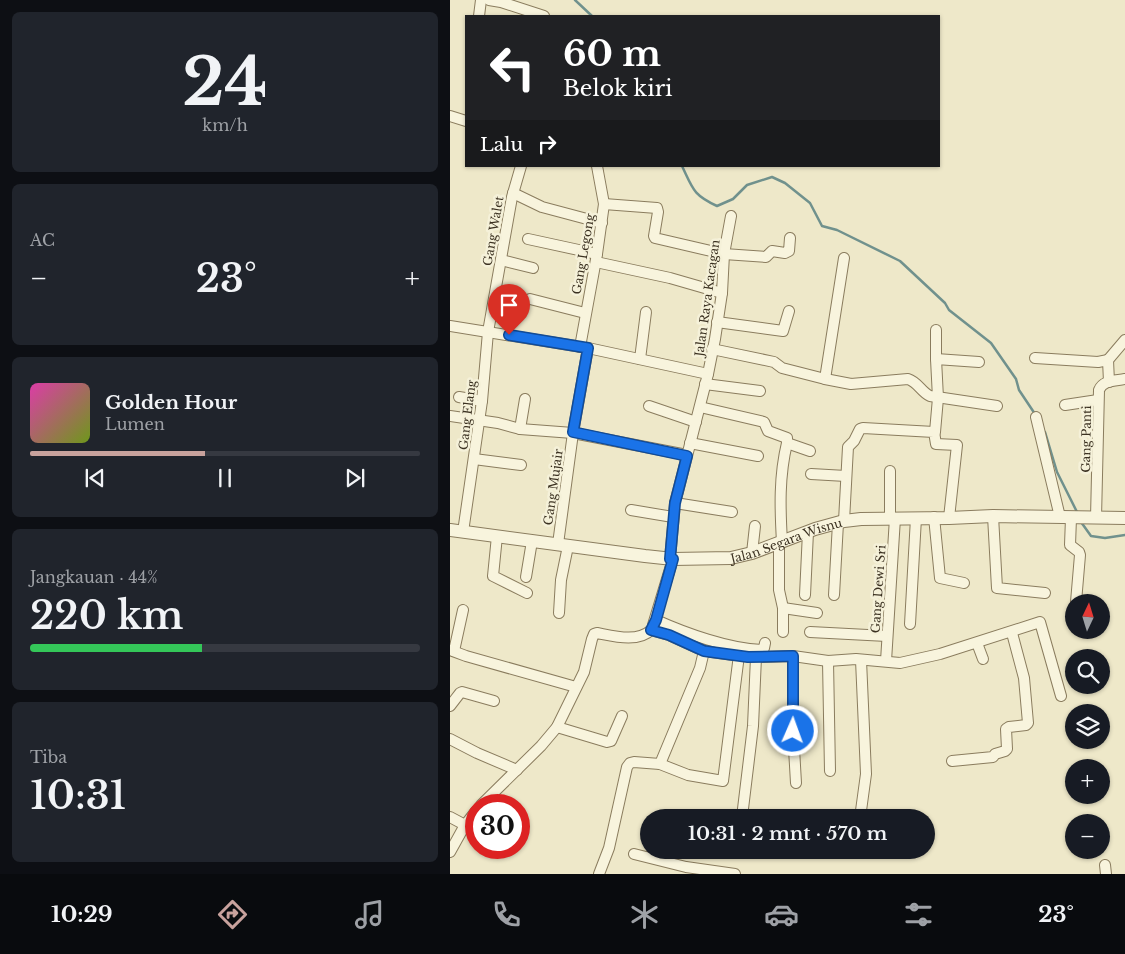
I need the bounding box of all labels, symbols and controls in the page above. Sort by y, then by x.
text: 60 m [563,32,661,75]
icon: left [480,35,545,100]
text: 24 [182,42,268,123]
text: Belok kiri [563,75,673,102]
text: km/h [202,115,248,135]
icon: right [533,130,561,158]
text: Lalu [480,133,523,156]
street label: Gang Walet [480,195,507,267]
street label: Gang Legong [569,212,598,296]
text: AC [30,230,55,250]
street label: Jalan Raya Kacagan [691,239,723,359]
text: 23° [196,255,257,302]
text: − [30,261,48,296]
text: + [405,261,420,296]
pin [488,284,530,335]
icon: arrive [495,291,523,319]
street label: Gang Elang [455,378,479,451]
text: Golden Hour [105,391,237,414]
street label: Gang Panti [1078,405,1094,473]
text: Lumen [105,414,165,434]
street label: Gang Mujair [540,448,566,526]
icon: previous [81,464,109,492]
icon: pause [211,464,239,492]
icon: next [341,464,369,492]
street label: Jalan Segara Wisnu [727,514,844,566]
street label: Gang Dewi Sri [867,544,889,634]
text: Jangkauan · 44% [30,567,158,587]
text: 220 km [30,592,184,639]
north arrow [1065,594,1110,639]
map controls [1065,594,1110,859]
button: search [1065,649,1110,694]
position arrow [766,704,818,756]
button: layers [1065,704,1110,749]
text: Tiba [30,747,67,767]
button: + [1065,759,1110,804]
text: 10:31 [30,772,126,819]
speed limit sign: 30 [465,794,530,859]
button: − [1065,814,1110,859]
text: 10:31 · 2 mnt · 570 m [688,822,887,845]
icon: directions [215,897,250,932]
icon: music [352,897,387,932]
icon: phone [489,897,524,932]
icon: climate [627,897,662,932]
icon: car [764,897,799,932]
icon: filters [901,897,936,932]
text: 10:29 [51,901,113,928]
text: 23° [1038,901,1074,928]

